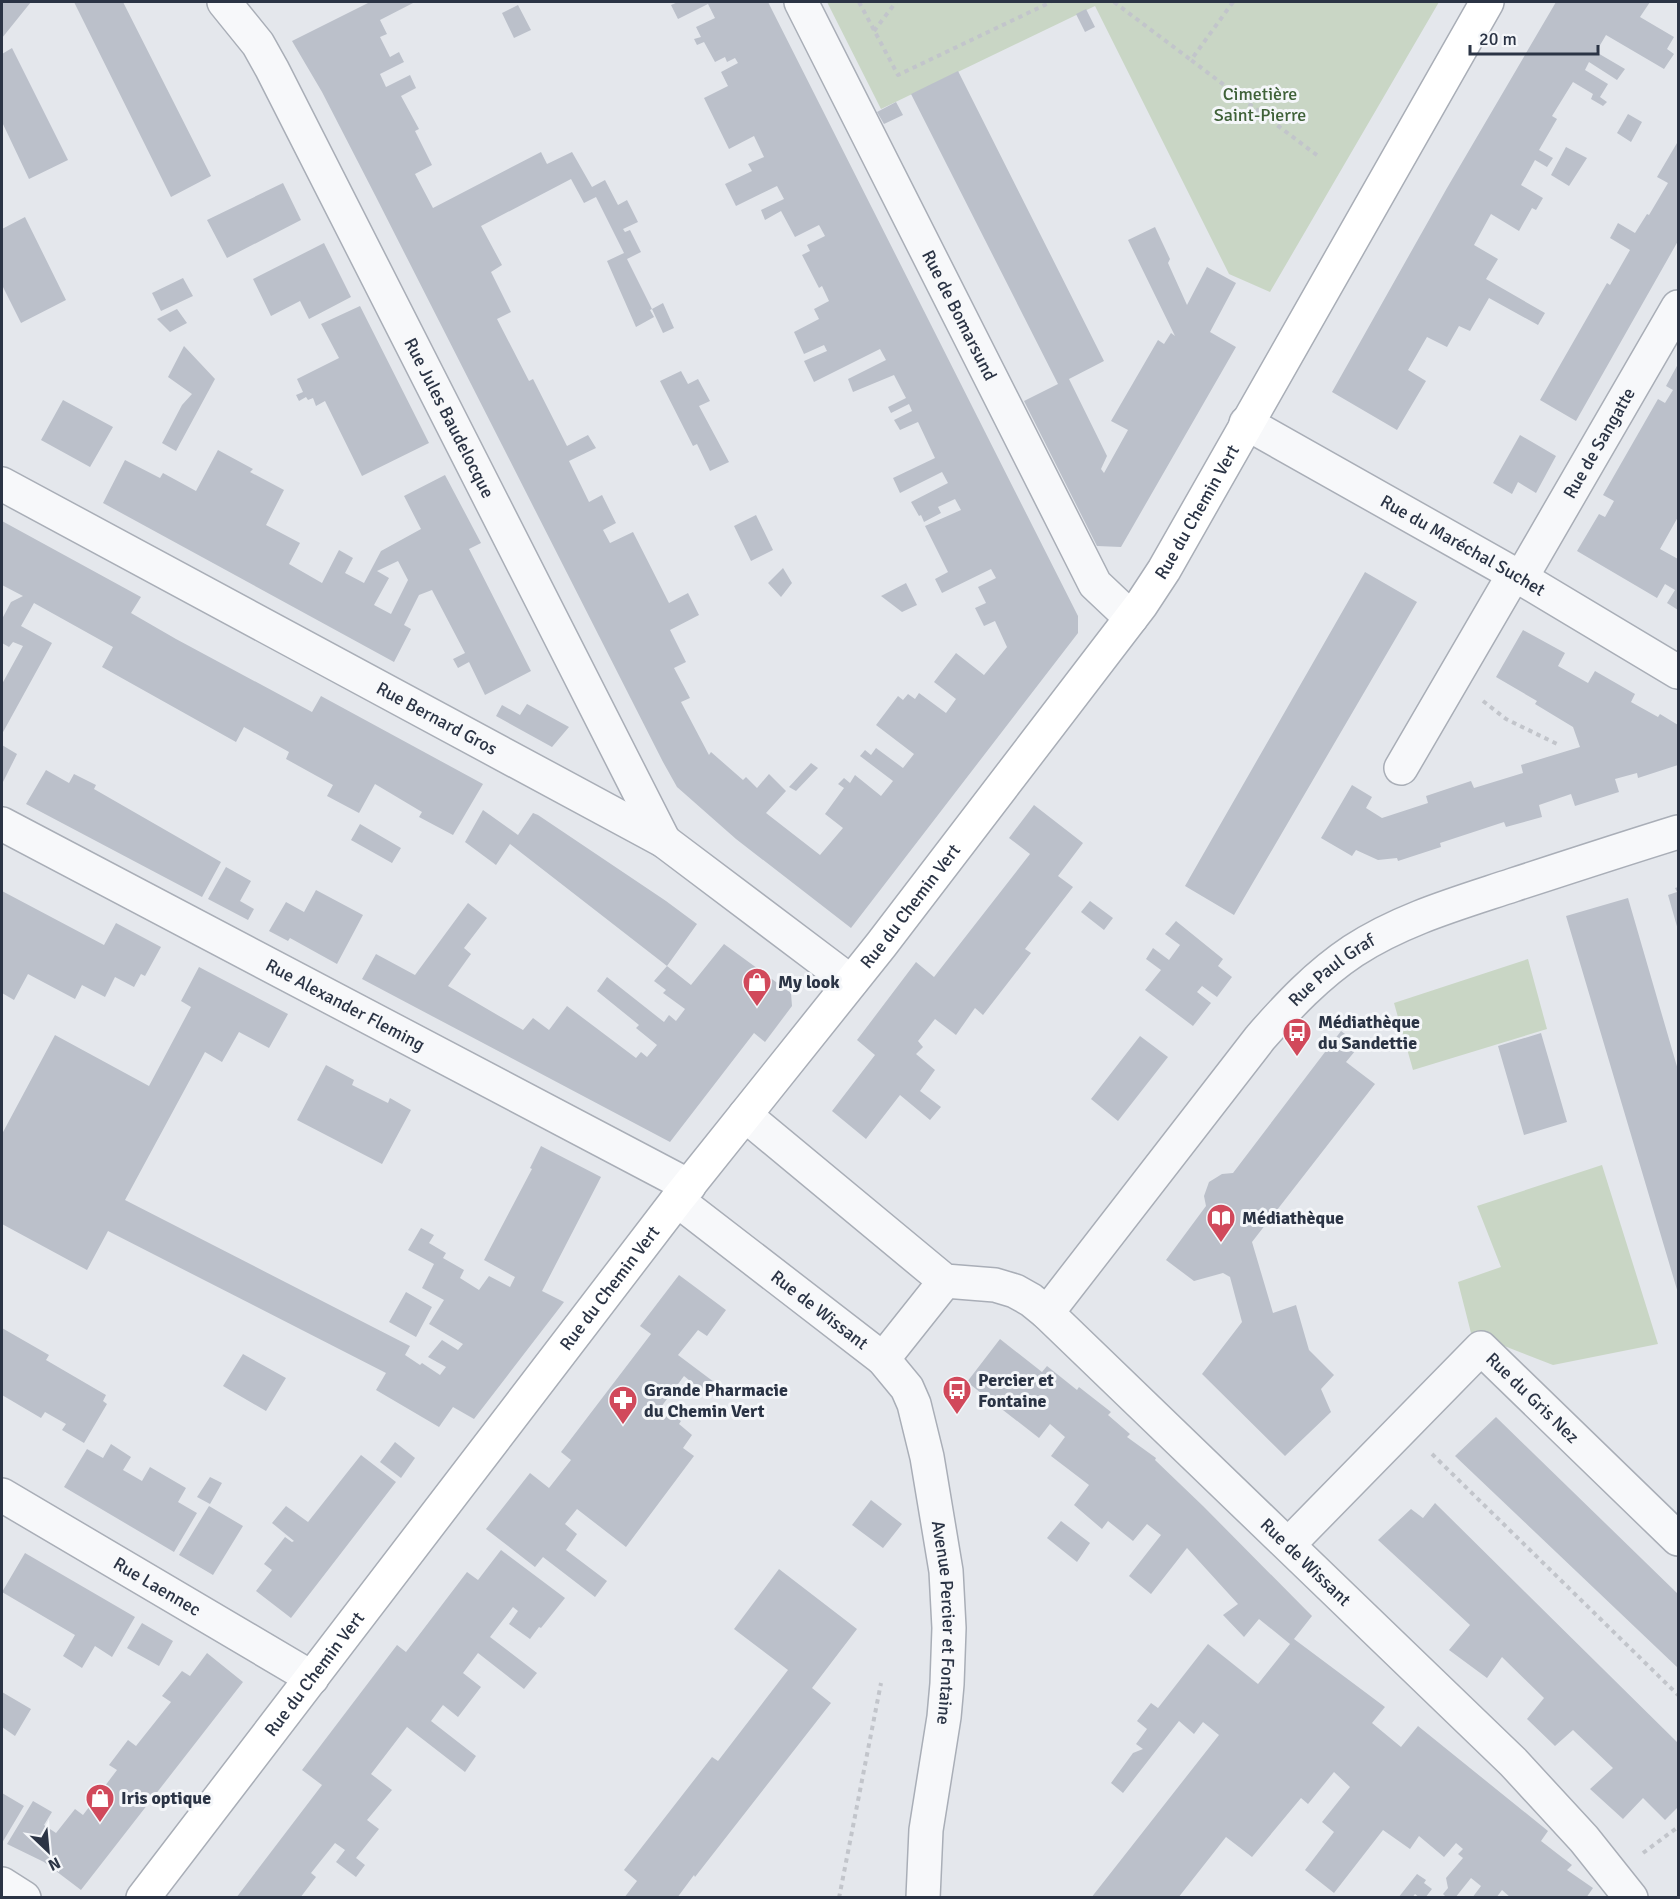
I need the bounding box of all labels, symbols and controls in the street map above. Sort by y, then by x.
scale bar [1470,18,1598,56]
text: 20 m [1479,28,1517,50]
park label: Cimetière Saint-Pierre [1214,83,1306,126]
street label: Rue de Bomarsund [917,246,1001,384]
street label: Rue Jules Baudelocque [399,334,499,502]
street label: Rue de Sangatte [1558,384,1640,502]
street label: Rue du Chemin Vert [1150,441,1244,583]
street label: Rue du Maréchal Suchet [1377,490,1549,601]
street label: Rue Bernard Gros [373,677,501,760]
street label: Rue du Chemin Vert [856,840,965,973]
street label: Rue Paul Graf [1284,929,1380,1011]
street label: Rue Alexander Fleming [262,954,429,1056]
shop icon: My look [741,966,773,1008]
place label: My look [778,971,840,993]
place label: Médiathèque du Sandettie [1318,1011,1420,1054]
bus stop icon: Médiathèque du Sandettie [1281,1016,1313,1058]
library icon: Médiathèque [1205,1202,1237,1244]
place label: Médiathèque [1242,1207,1344,1229]
street label: Rue du Chemin Vert [555,1221,664,1355]
street label: Rue de Wissant [766,1266,873,1354]
street label: Rue du Gris Nez [1481,1348,1584,1448]
place label: Percier et Fontaine [978,1369,1054,1412]
bus stop icon: Percier et Fontaine [941,1374,973,1416]
place label: Grande Pharmacie du Chemin Vert [644,1379,788,1422]
pharmacy icon: Grande Pharmacie du Chemin Vert [607,1384,639,1426]
street label: Rue de Wissant [1256,1514,1355,1611]
street label: Avenue Percier et Fontaine [927,1519,960,1726]
street label: Rue Laennec [109,1552,205,1621]
street label: Rue du Chemin Vert [260,1607,369,1741]
shop icon: Iris optique [84,1782,116,1824]
place label: Iris optique [121,1787,211,1809]
north arrow [18,1821,78,1881]
text: N [45,1852,64,1875]

